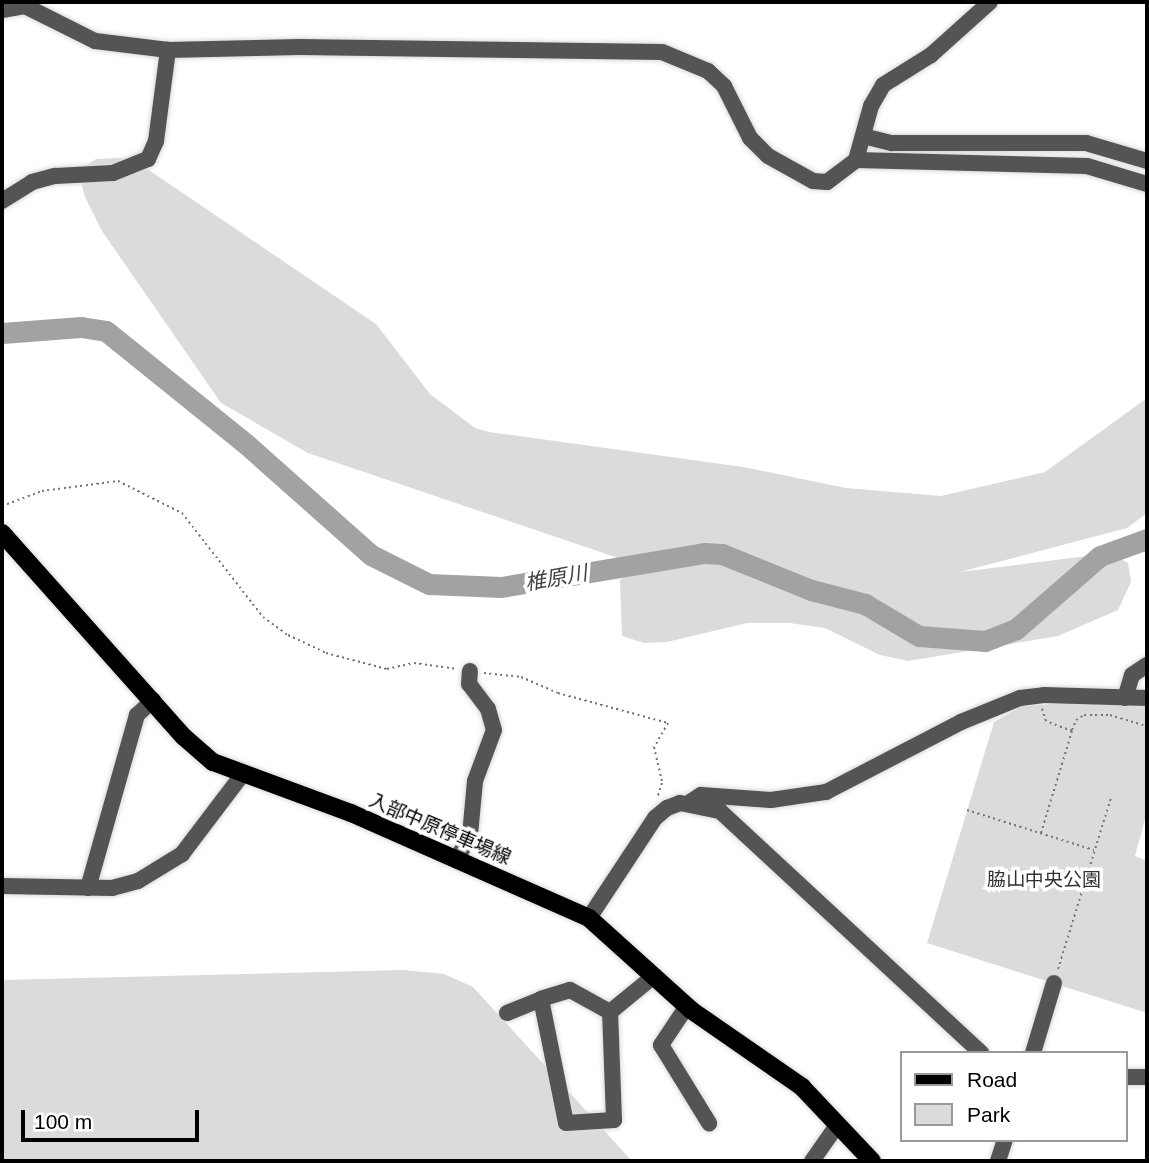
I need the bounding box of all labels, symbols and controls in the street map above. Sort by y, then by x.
water label: 椎原川 [523,560,589,596]
street label: 入部中原停車場線 [366,789,514,869]
park label: 脇山中央公園 [987,869,1101,891]
legend [900,1051,1128,1142]
text: Road [967,1068,1017,1091]
scale bar [24,1096,203,1140]
text: Park [967,1103,1010,1126]
text: 100 m [34,1110,92,1133]

